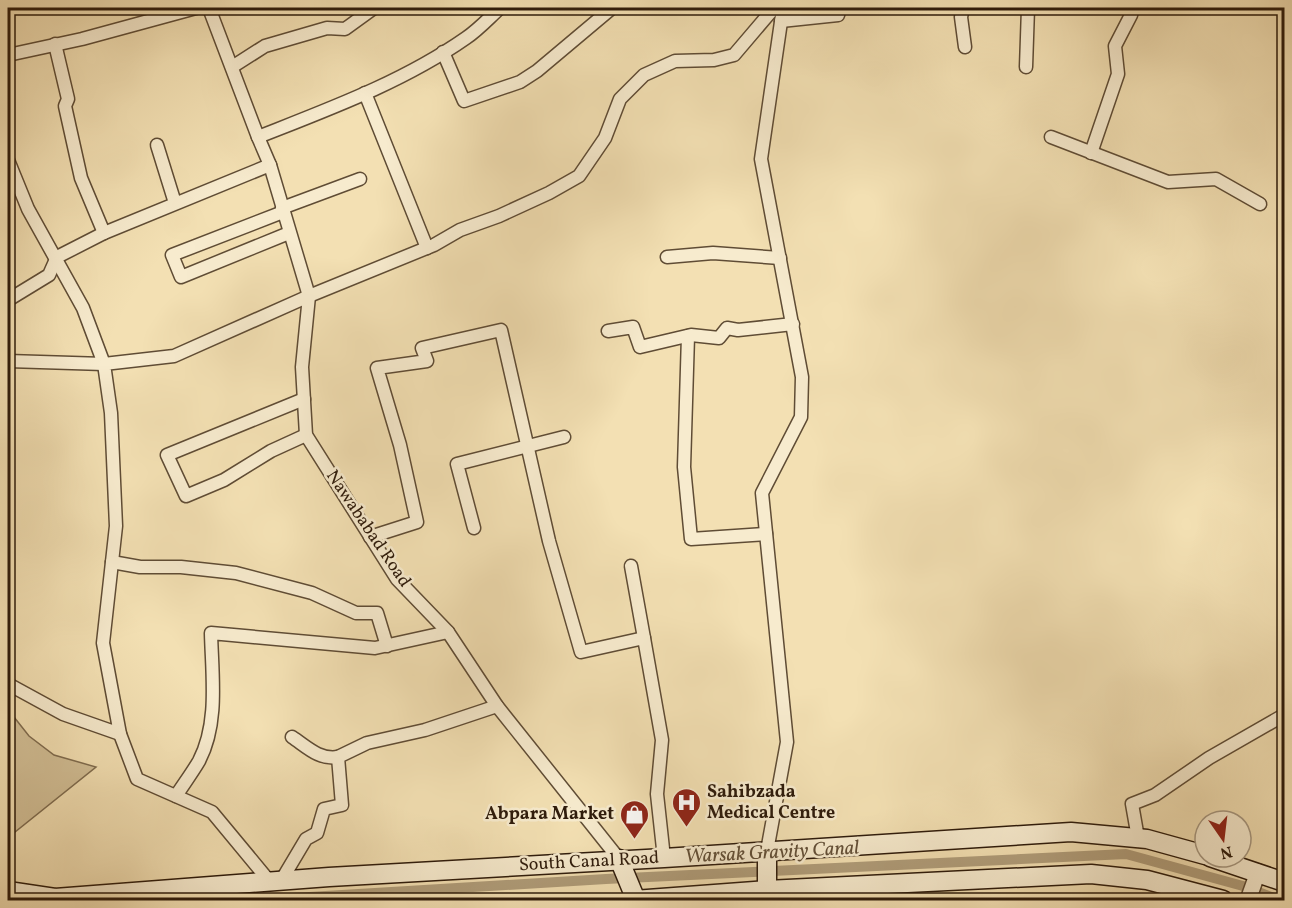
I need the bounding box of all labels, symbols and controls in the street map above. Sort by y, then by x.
street label: Nawababad Road [319,465,417,593]
place label: Sahibzada Medical Centre [707,780,835,826]
hospital icon: Sahibzada Medical Centre [670,786,702,828]
shop icon: Abpara Market [619,798,651,840]
place label: Abpara Market [485,802,614,827]
north arrow [1193,809,1253,869]
water label: Warsak Gravity Canal [684,834,860,872]
text: N [1217,840,1234,864]
street label: South Canal Road [518,846,660,878]

